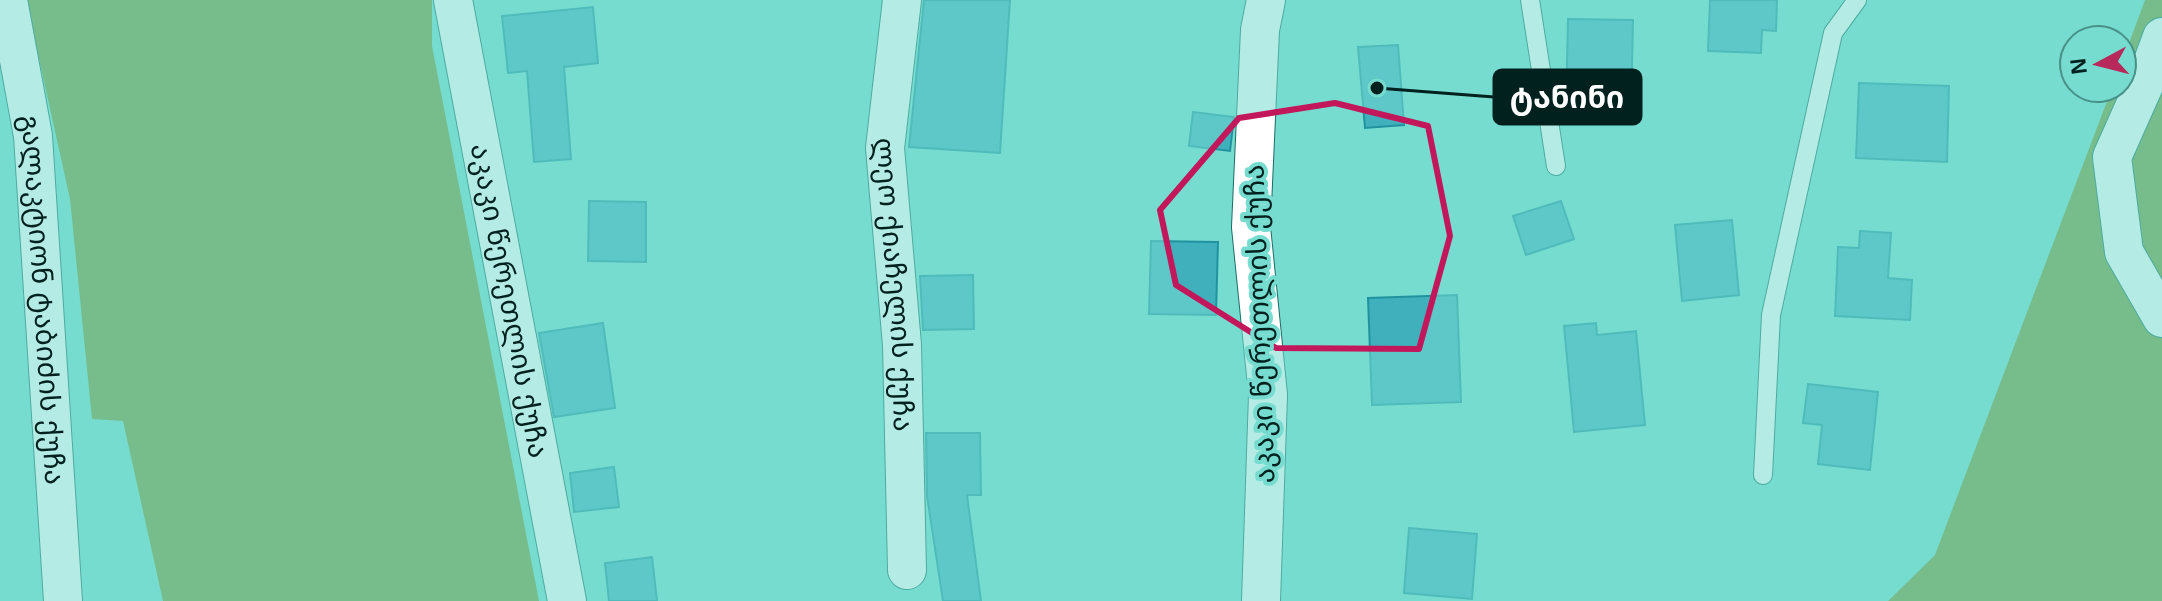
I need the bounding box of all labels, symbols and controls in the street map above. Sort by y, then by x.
north arrow [2058,24,2138,104]
text: N [2065,57,2092,76]
callout: ტანინი [1494,70,1641,124]
text: ტანინი [1510,81,1624,116]
street label: გალაკტიონ ტაბიძის ქუჩა [12,112,70,486]
street label: ლეო ქიაჩელის ქუჩა [867,136,919,432]
street label: აკაკი წერეთლის ქუჩა [465,141,555,460]
street label: აკაკი წერეთლის ქუჩა [1238,164,1282,484]

